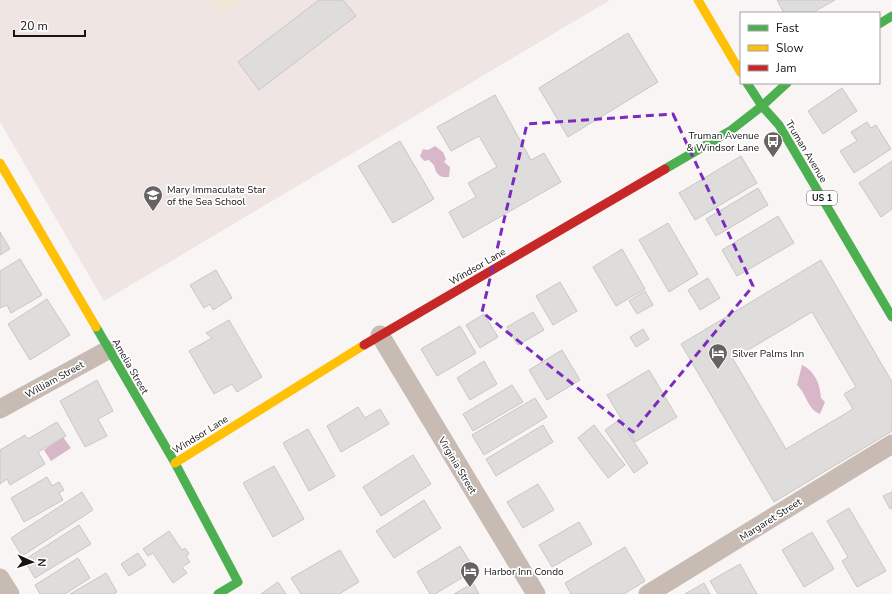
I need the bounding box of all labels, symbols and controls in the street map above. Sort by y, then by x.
scale bar [14,12,85,38]
legend [740,12,880,84]
text: 20 m [20,18,48,34]
text: Fast [776,20,799,36]
text: Slow [776,40,804,56]
text: Jam [775,60,797,76]
street label: Truman Avenue [782,118,830,185]
place label: Truman Avenue & Windsor Lane [686,129,759,155]
bus stop icon: Truman Avenue & Windsor Lane [762,130,784,158]
place label: Mary Immaculate Star of the Sea School [167,183,266,209]
school or university icon: Mary Immaculate Star of the Sea School [142,184,164,212]
road number: US 1 [807,191,837,205]
street label: Windsor Lane [447,245,508,289]
street label: Amelia Street [109,336,152,397]
hotel icon: Silver Palms Inn [707,342,729,370]
place label: Silver Palms Inn [732,347,804,361]
street label: William Street [23,358,87,402]
street label: Windsor Lane [170,412,231,458]
street label: Virginia Street [434,434,480,497]
street label: Margaret Street [737,495,805,545]
north arrow [12,542,52,582]
text: N [34,558,49,567]
hotel icon: Harbor Inn Condo [459,560,481,588]
place label: Harbor Inn Condo [484,565,564,579]

